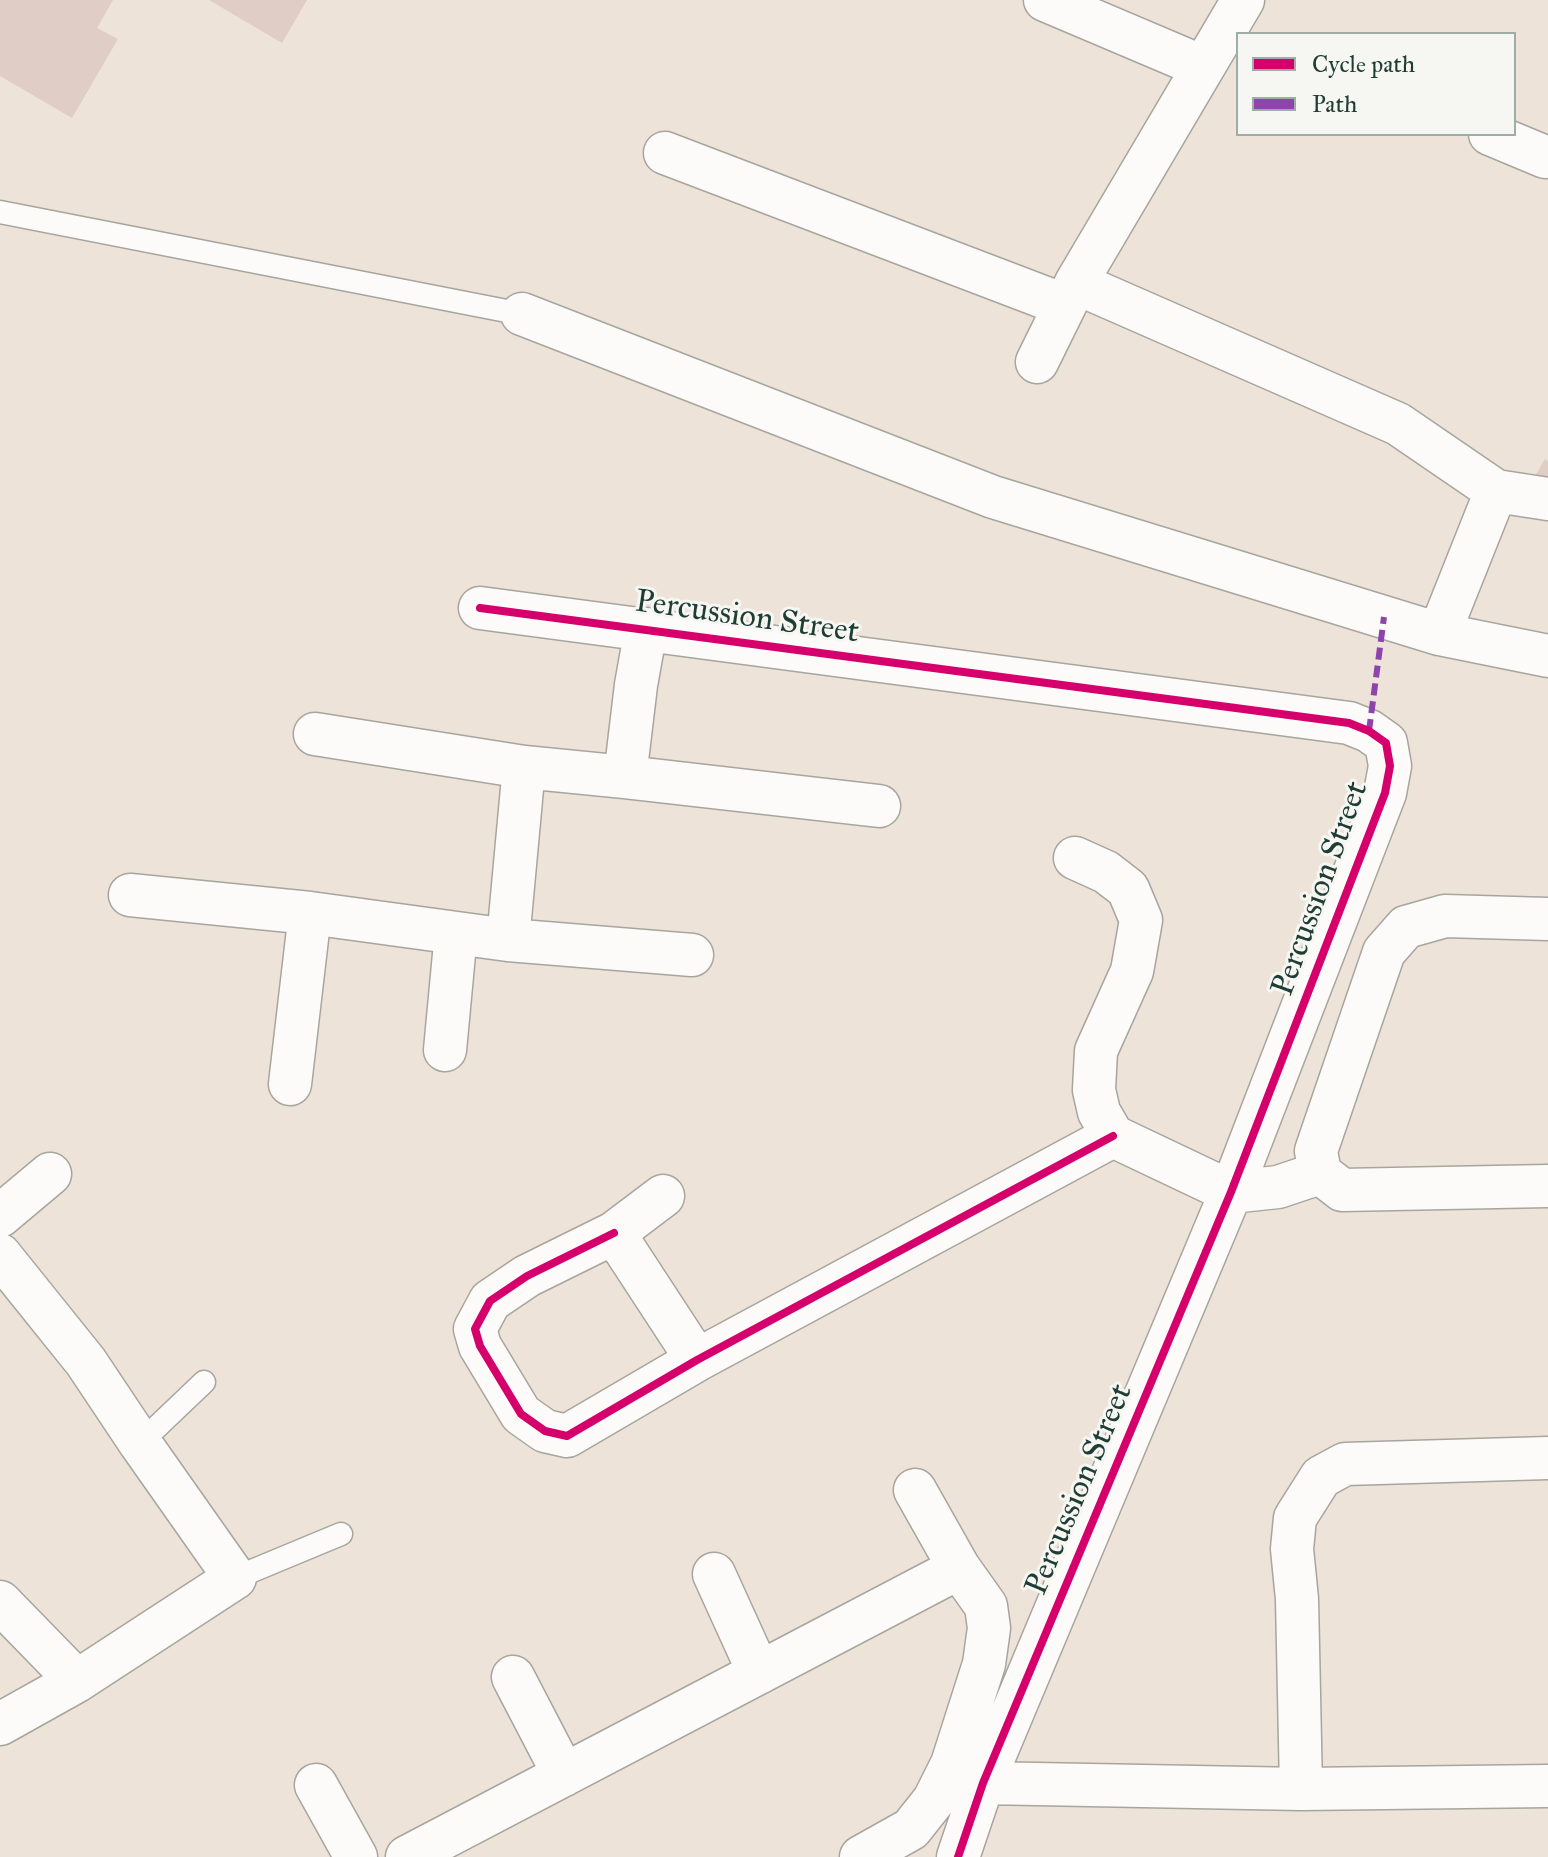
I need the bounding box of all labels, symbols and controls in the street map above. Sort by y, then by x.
legend [1236,32,1516,136]
text: Cycle path [1312,49,1415,79]
text: Path [1312,89,1357,119]
street label: Percussion Street [633,583,861,653]
street label: Percussion Street [1264,777,1378,1001]
street label: Percussion Street [1018,1379,1142,1601]

